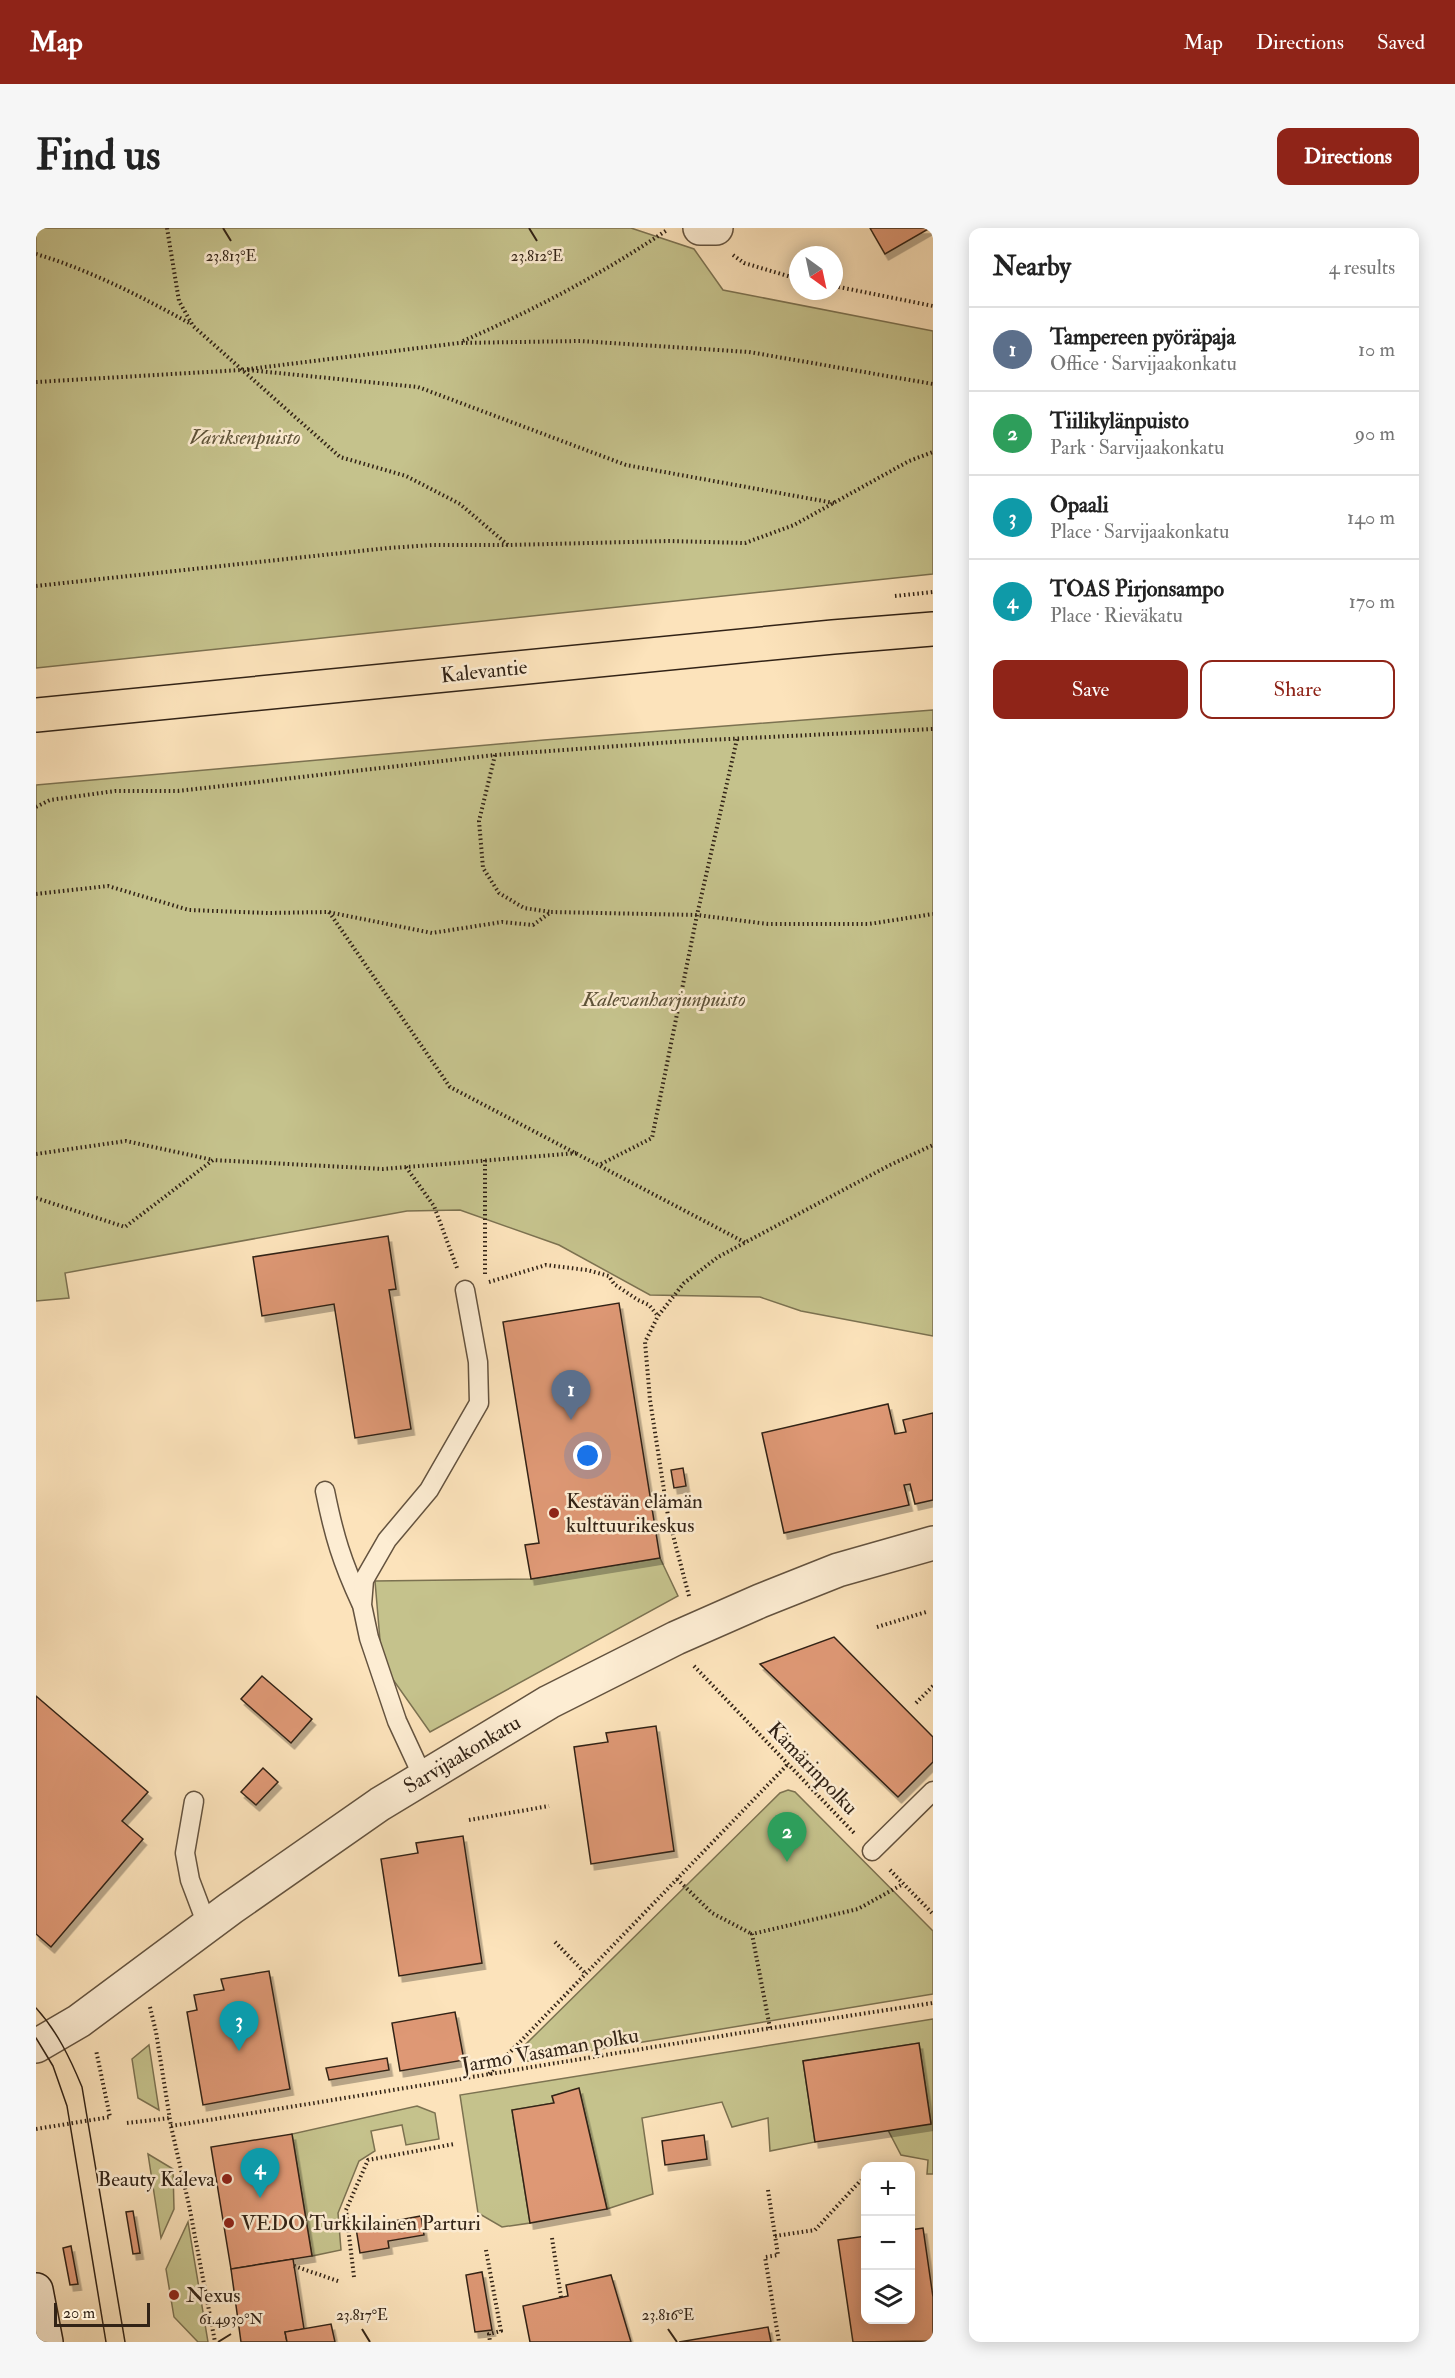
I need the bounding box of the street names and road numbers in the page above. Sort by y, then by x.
street label: Kalevantie [439,654,529,689]
street label: Sarvijaakonkatu [399,1709,526,1800]
street label: Kämärinpolku [762,1716,864,1821]
street label: Jarmo Vasaman polku [458,2022,641,2080]

